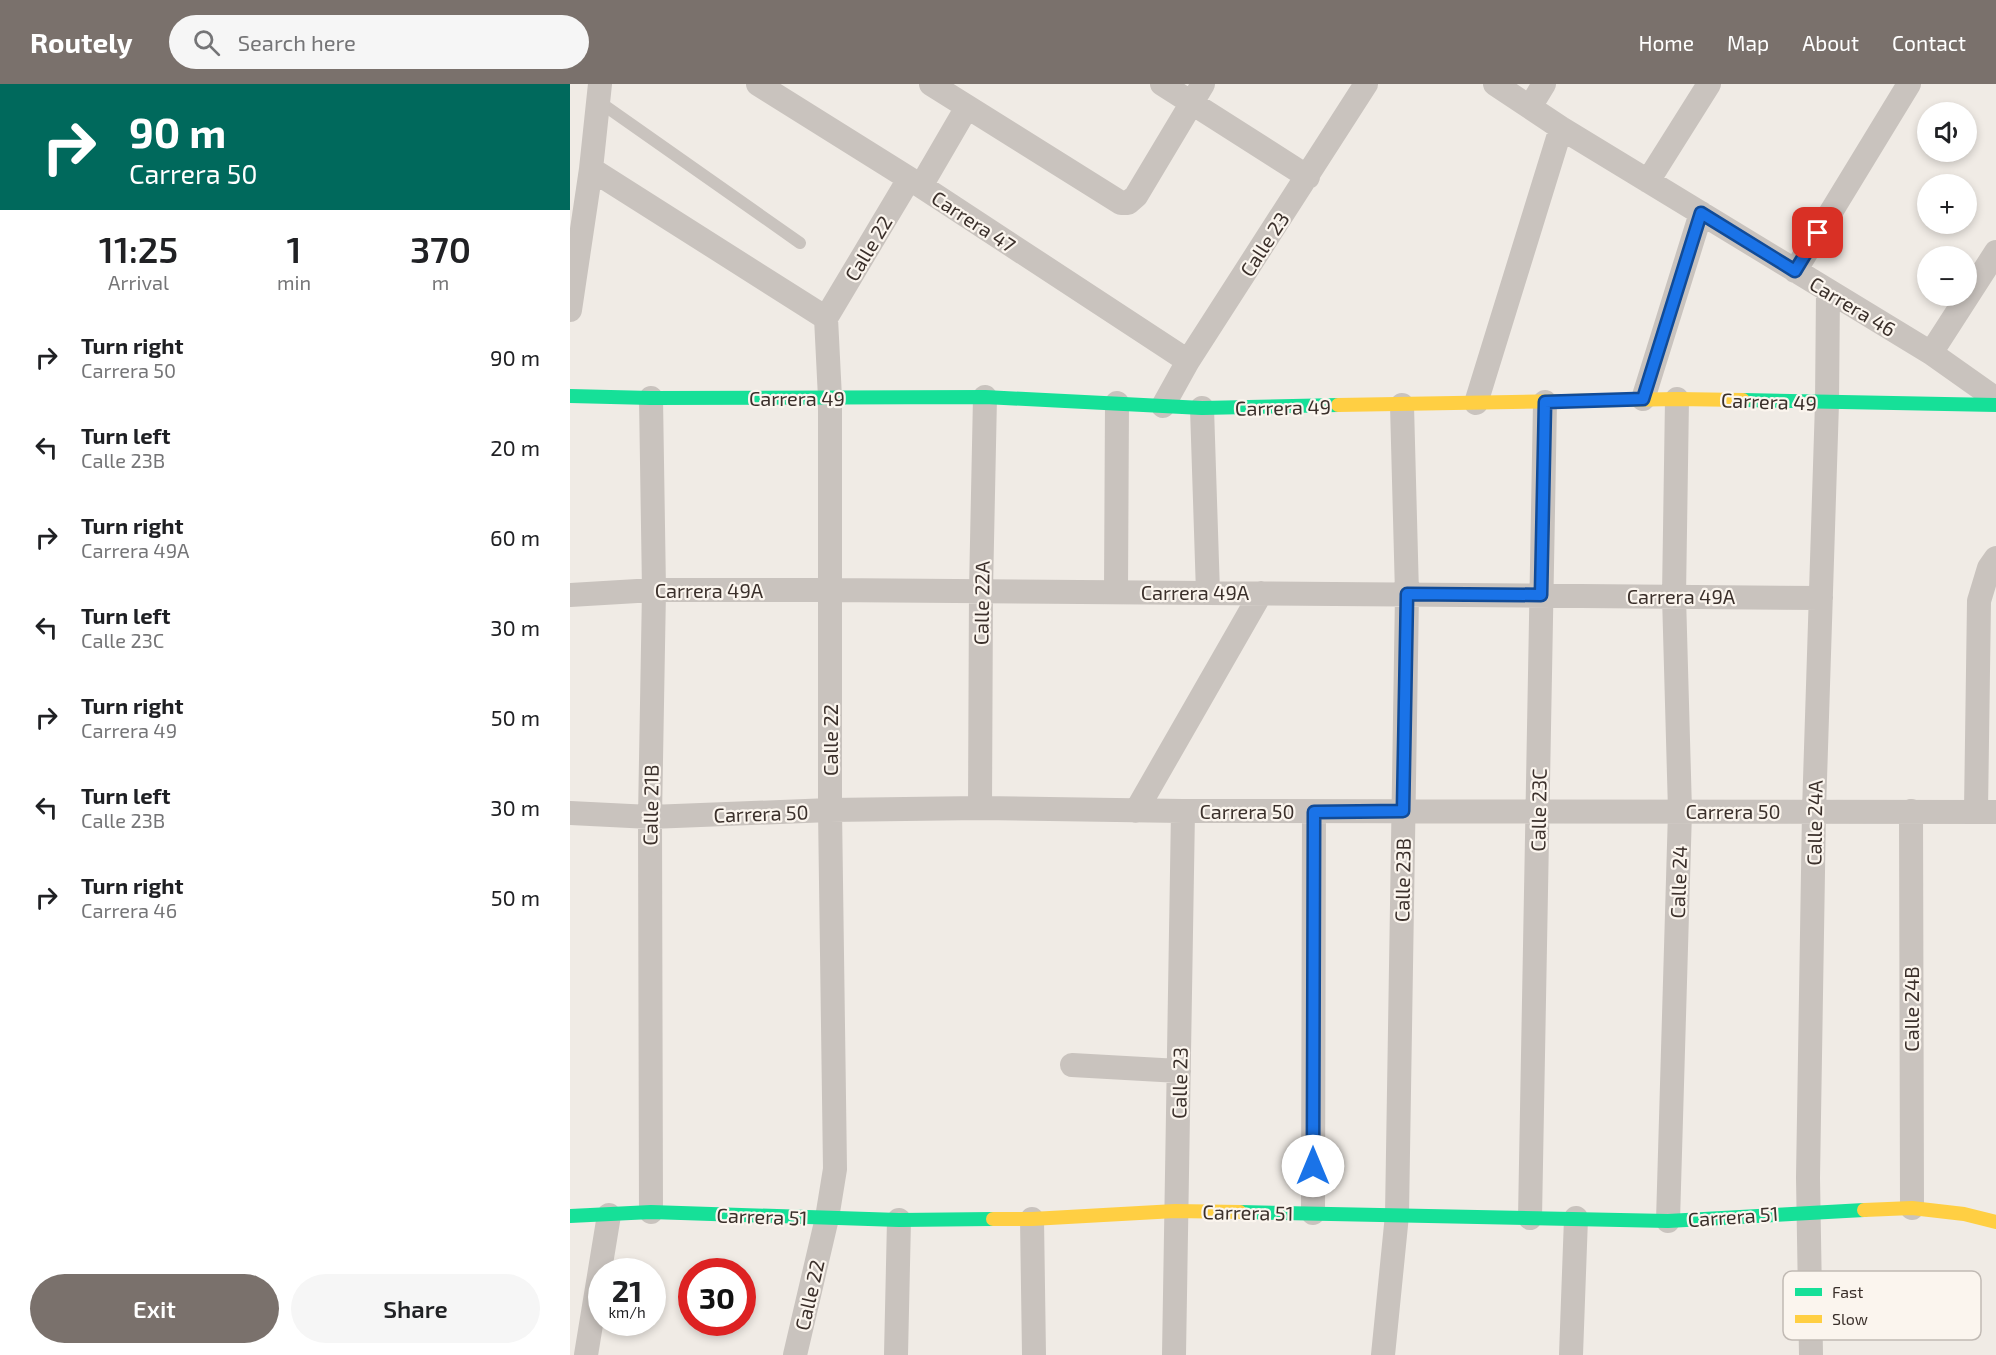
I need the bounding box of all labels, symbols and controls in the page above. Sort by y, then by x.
search box [169,15,589,69]
text: Routely [30,25,133,59]
icon: search [190,26,223,59]
text: Search here [238,29,356,55]
text: Home [1638,30,1694,55]
text: Map [1727,30,1769,55]
text: About [1802,30,1859,55]
text: Contact [1892,30,1966,55]
map controls [1917,102,1977,306]
button: sound [1917,102,1977,162]
text: 90 m [129,106,226,156]
icon: right [30,108,108,186]
text: Carrera 50 [129,157,257,189]
button: + [1917,174,1977,234]
street label: Carrera 47 [928,185,1020,257]
street label: Calle 23 [1234,207,1294,281]
pin [1792,207,1843,258]
street label: Calle 22 [839,211,897,285]
icon: arrive [1801,216,1834,249]
text: 11:25 [99,227,178,270]
text: 1 [286,227,302,270]
text: 370 [410,227,471,270]
button: − [1917,246,1977,306]
text: Arrival [108,270,169,294]
text: min [277,270,311,294]
text: m [432,270,449,294]
street label: Carrera 46 [1806,271,1900,341]
text: Turn right [81,332,183,358]
icon: right [30,341,63,374]
text: 90 m [490,344,540,370]
text: Carrera 50 [81,358,176,382]
street label: Carrera 49 [749,386,845,410]
street label: Carrera 49 [1721,387,1817,415]
street label: Carrera 49 [1235,394,1331,420]
text: Turn left [81,422,170,448]
icon: left [30,431,63,464]
text: 20 m [490,434,540,460]
text: Calle 23B [81,448,165,472]
text: Turn right [81,512,183,538]
icon: right [30,521,63,554]
text: 60 m [490,524,540,550]
text: Carrera 49A [81,538,190,562]
street label: Calle 22A [968,560,994,645]
street label: Carrera 49A [655,578,764,602]
street label: Carrera 49A [1141,580,1250,604]
street label: Carrera 49A [1627,584,1736,608]
text: Turn left [81,602,170,628]
icon: left [30,611,63,644]
text: 30 m [490,614,540,640]
text: Calle 23C [81,628,164,652]
text: Turn right [81,692,183,718]
icon: right [30,701,63,734]
text: 50 m [491,704,540,730]
street label: Calle 22 [818,704,842,776]
text: Carrera 49 [81,718,177,742]
street label: Calle 21B [637,764,663,846]
street label: Calle 23C [1525,768,1551,852]
street label: Calle 24A [1801,780,1827,866]
text: Turn left [81,782,170,808]
icon: left [30,791,63,824]
text: 30 m [490,794,540,820]
street label: Carrera 50 [713,799,809,827]
street label: Carrera 50 [1199,799,1295,823]
street label: Carrera 50 [1685,799,1781,823]
text: Calle 23B [81,808,165,832]
street label: Calle 23B [1389,838,1415,922]
street label: Calle 24 [1665,845,1691,919]
text: Turn right [81,872,183,898]
icon: right [30,881,63,914]
text: 50 m [491,884,540,910]
text: Carrera 46 [81,898,177,922]
street label: Calle 24B [1899,966,1923,1052]
street label: Calle 23 [1166,1047,1192,1119]
position arrow [1281,1134,1345,1198]
street label: Carrera 51 [1202,1199,1294,1225]
street label: Carrera 51 [1687,1201,1779,1231]
street label: Carrera 51 [716,1202,808,1230]
street label: Calle 22 [789,1257,829,1333]
speed limit sign: 30 [678,1258,756,1336]
legend [1783,1271,1981,1340]
text: 21 [612,1272,642,1308]
button: Exit [30,1274,279,1343]
button: Share [291,1274,540,1343]
text: Fast [1832,1282,1863,1301]
text: km/h [608,1303,646,1321]
text: Slow [1832,1309,1868,1328]

